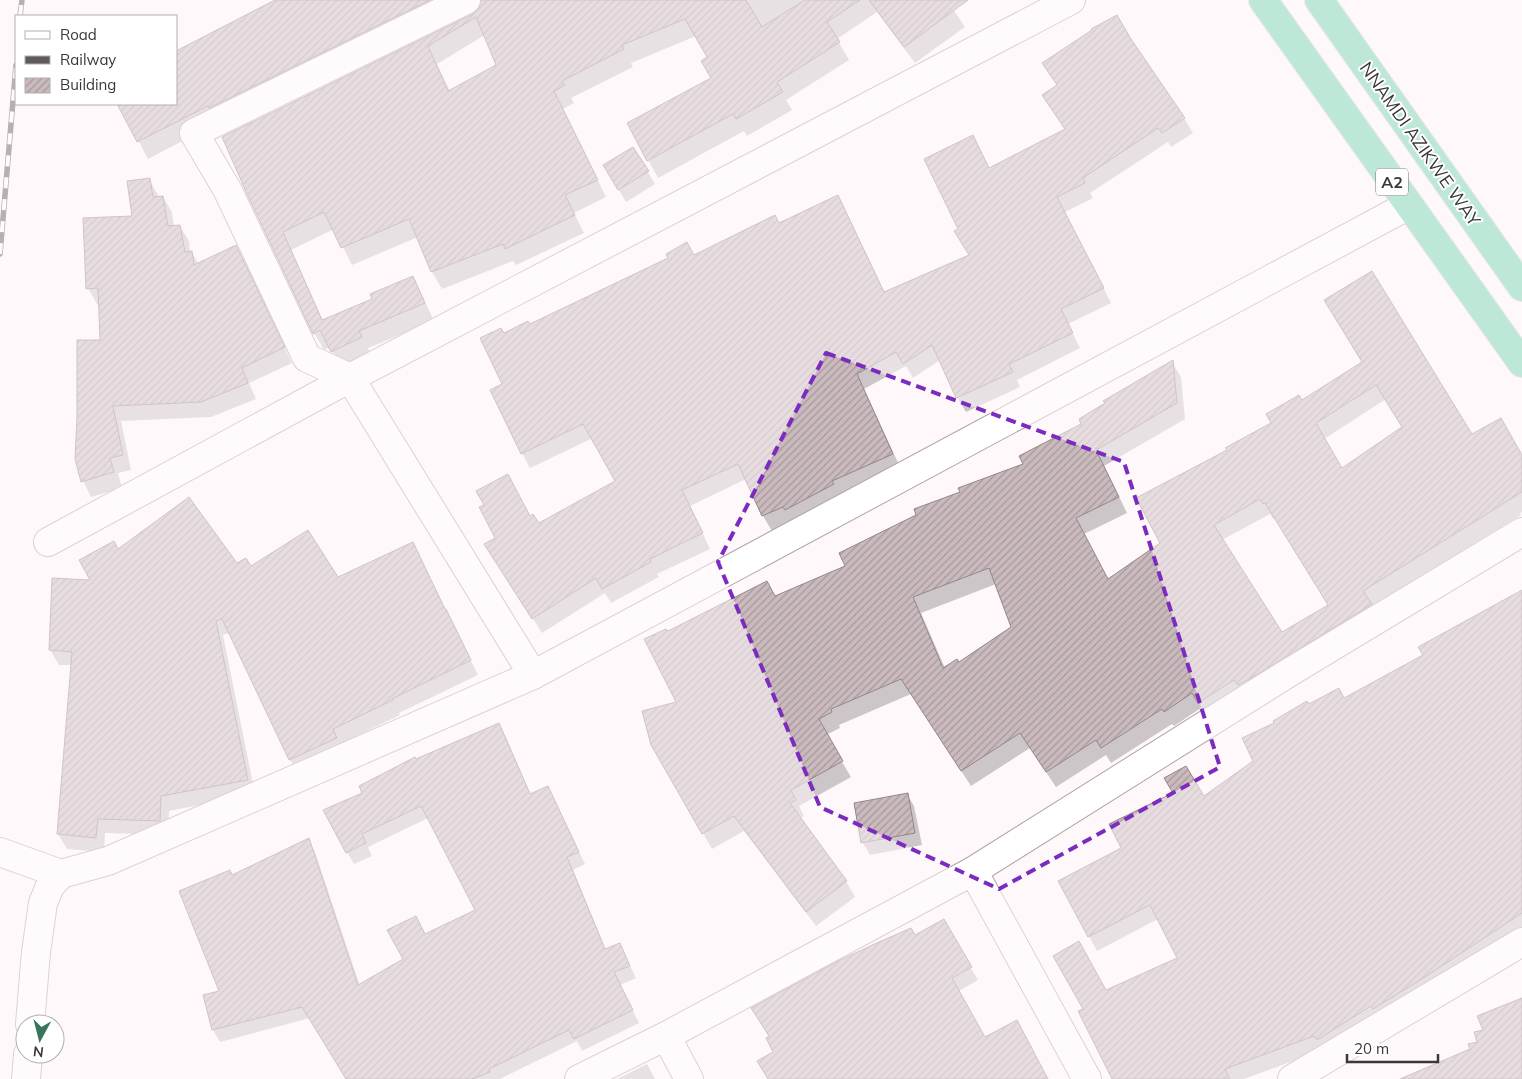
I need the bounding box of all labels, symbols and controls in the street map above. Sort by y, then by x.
legend [15,15,178,105]
text: Road [60,25,97,44]
text: Railway [60,50,116,69]
street label: NNAMDI AZIKWE WAY [1355,57,1486,231]
text: Building [60,75,116,94]
road number: A2 [1376,168,1408,196]
north arrow [15,1014,65,1064]
scale bar [1347,1032,1438,1064]
text: 20 m [1354,1039,1389,1058]
text: N [32,1042,45,1061]

